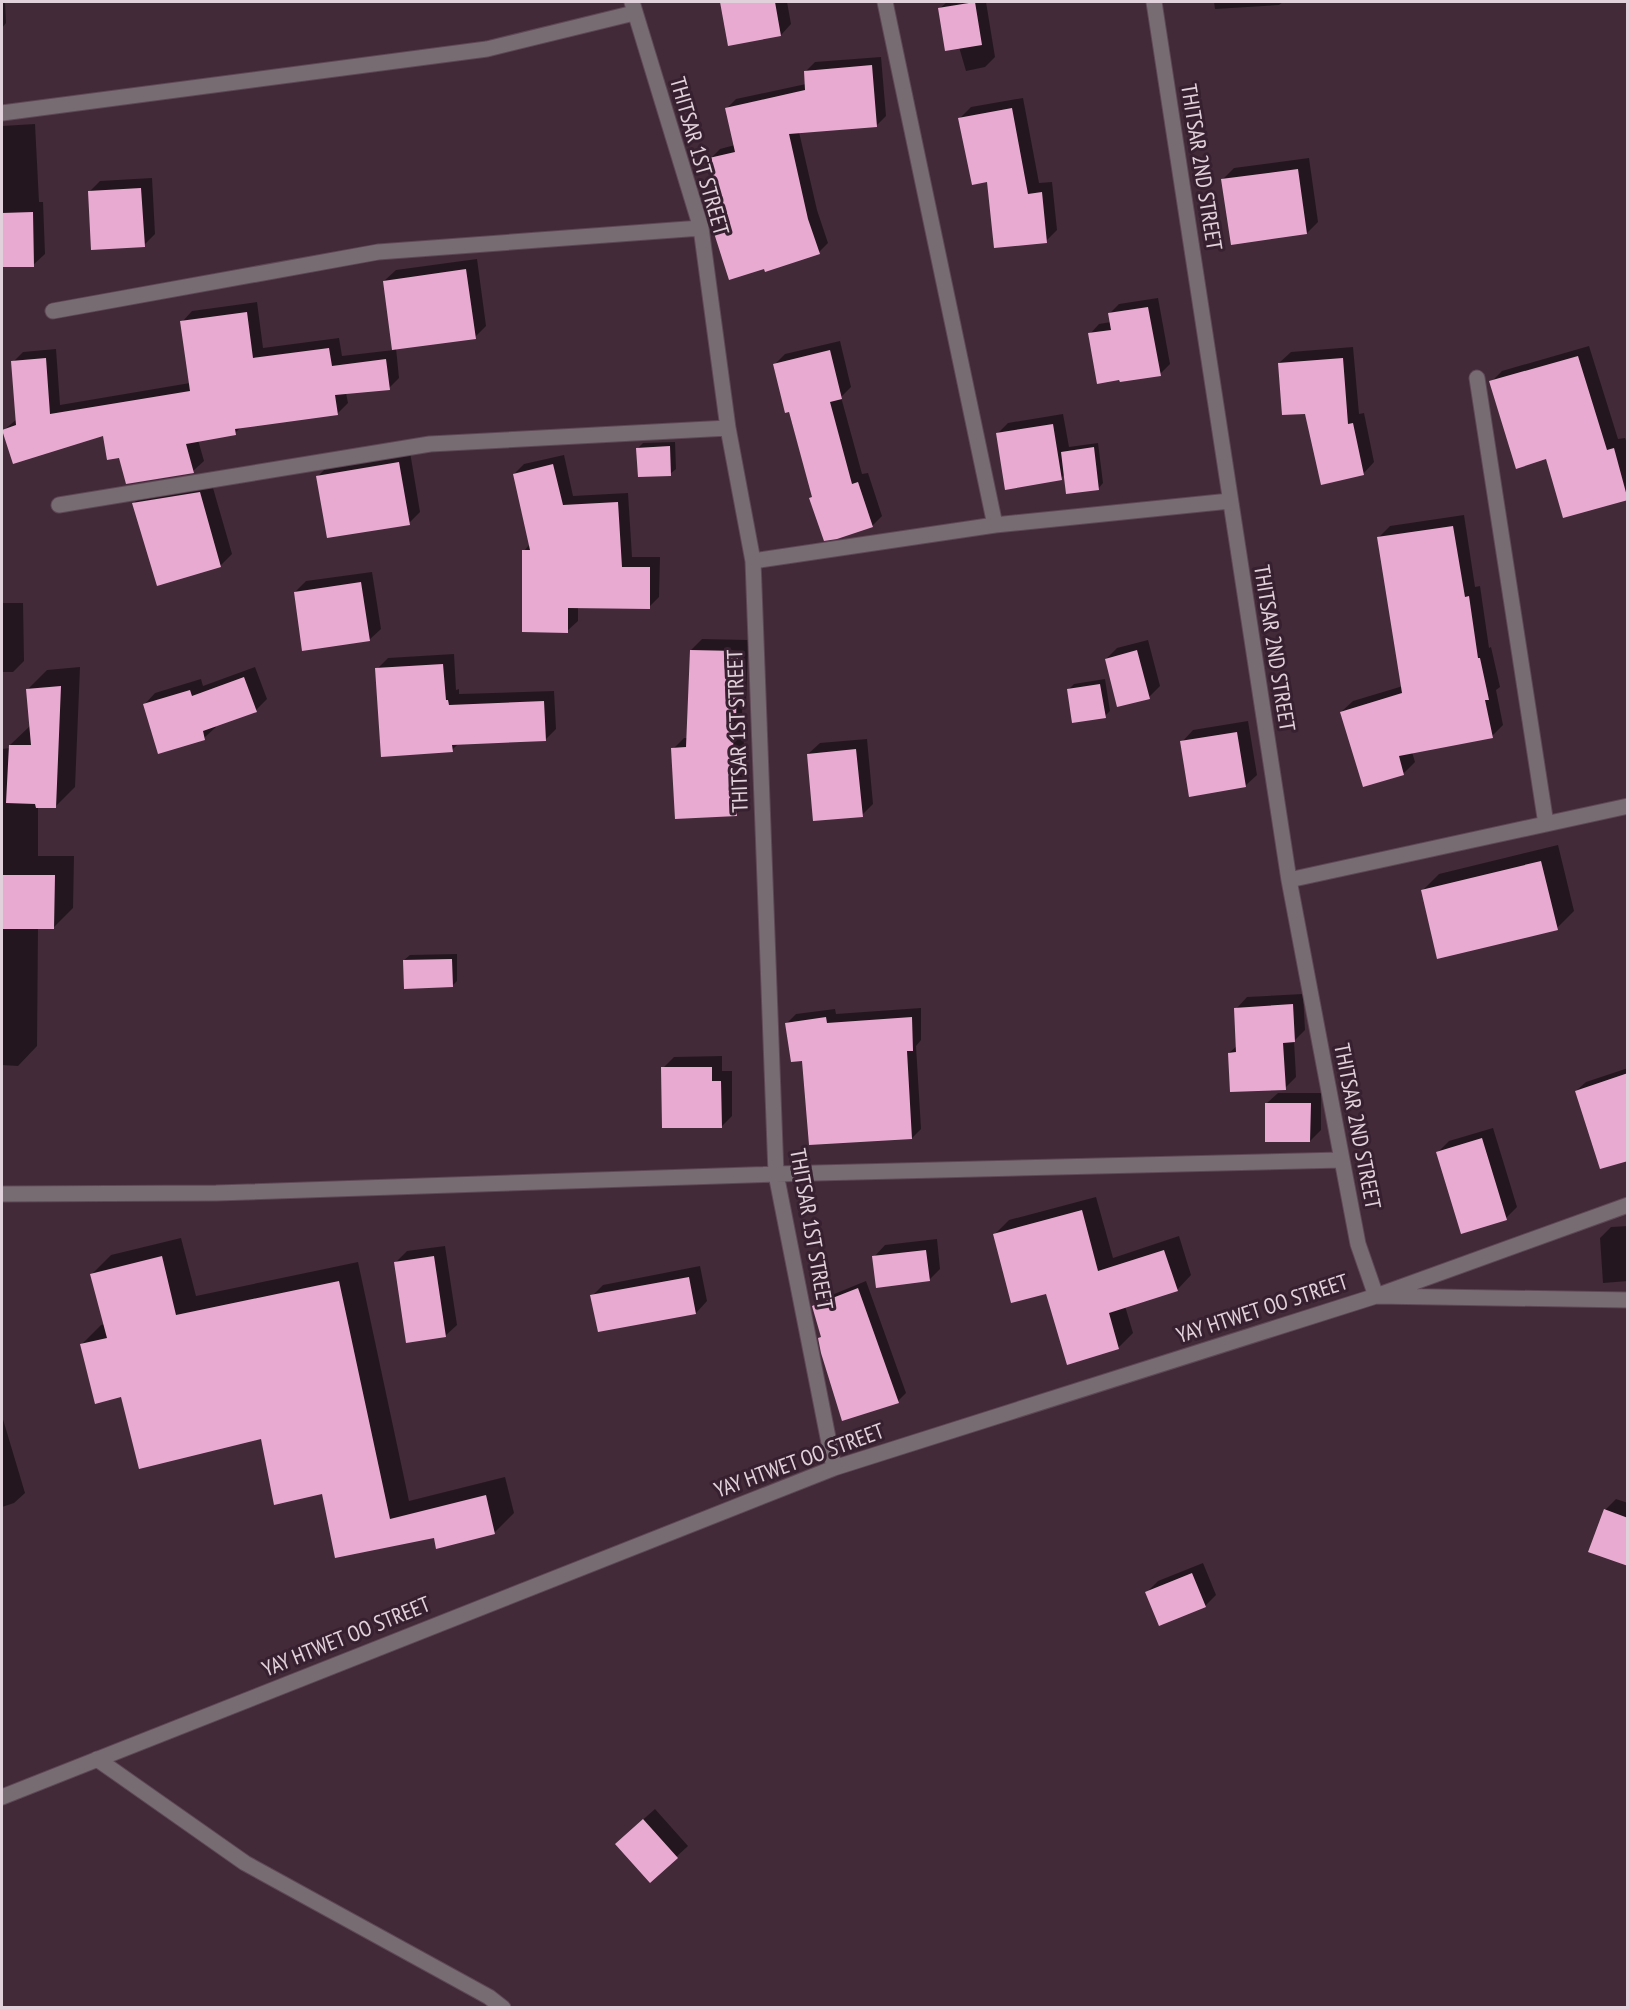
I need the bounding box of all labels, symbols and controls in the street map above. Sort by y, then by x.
street label: THITSAR 1ST STREET [664,74,736,238]
street label: THITSAR 2ND STREET [1175,82,1229,252]
street label: THITSAR 2ND STREET [1248,563,1302,733]
street label: THITSAR 1ST STREET [720,649,754,813]
street label: THITSAR 2ND STREET [1328,1041,1388,1211]
street label: THITSAR 1ST STREET [784,1146,840,1312]
street label: YAY HTWET OO STREET [1173,1267,1352,1349]
street label: YAY HTWET OO STREET [710,1416,888,1504]
street label: YAY HTWET OO STREET [258,1589,434,1682]

